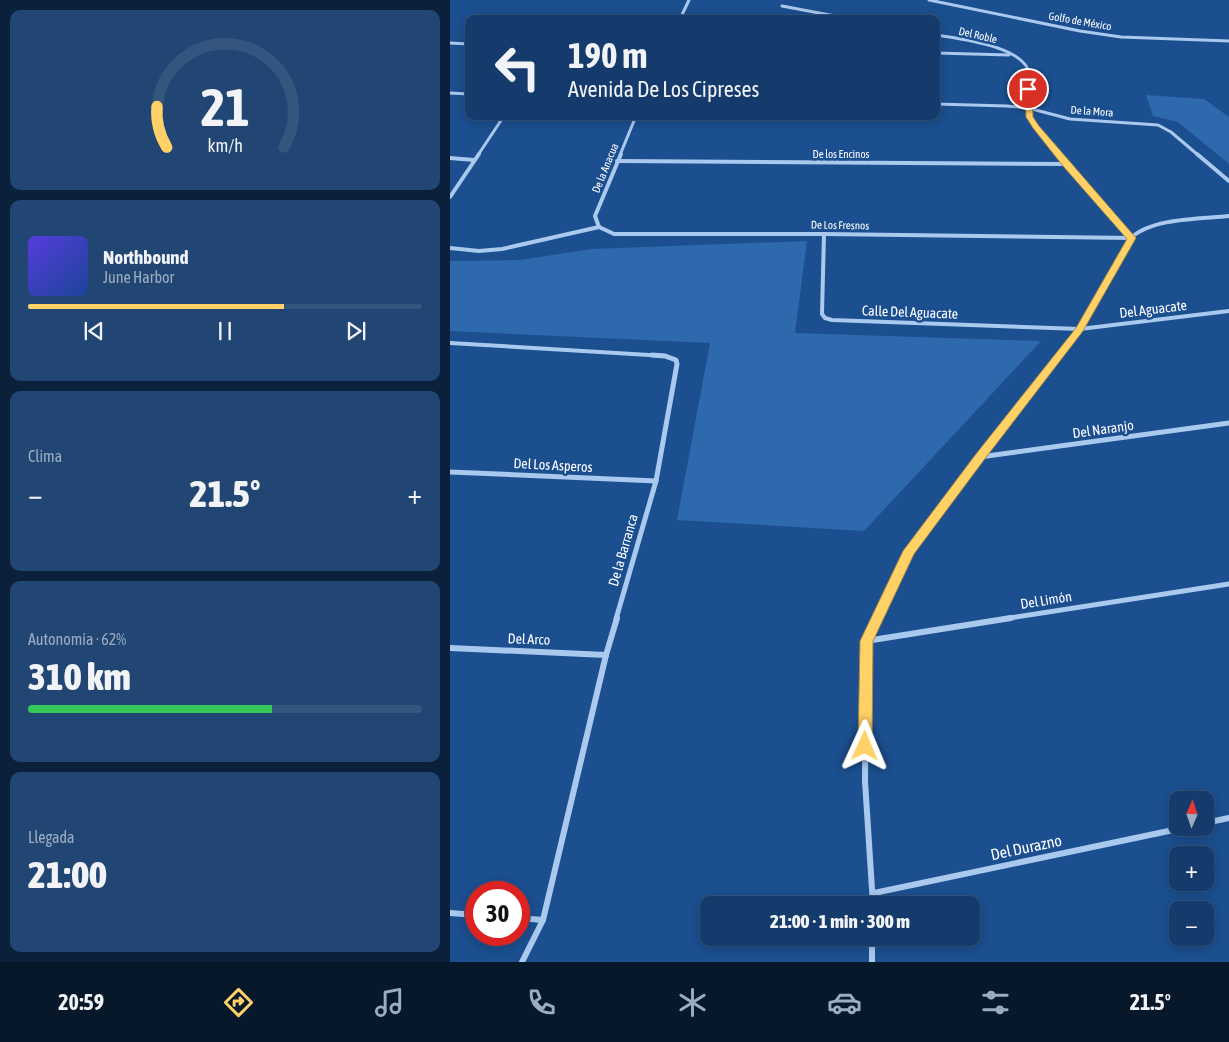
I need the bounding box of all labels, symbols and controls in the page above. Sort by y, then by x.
street label: Golfo de México [1048,10,1112,32]
street label: Del Roble [958,25,998,45]
icon: left [485,35,550,100]
text: 190 m [568,35,647,75]
pin [1007,68,1049,110]
icon: arrive [1014,75,1042,103]
text: Avenida De Los Cipreses [568,76,759,102]
text: 21 [201,77,249,137]
street label: De la Mora [1070,104,1114,118]
text: km/h [207,135,243,156]
street label: De la Anacua [590,141,620,195]
street label: De los Encinos [812,148,870,160]
street label: De Los Fresnos [811,218,869,232]
text: Northbound [103,246,189,268]
text: June Harbor [103,268,174,286]
street label: Del Aguacate [1118,297,1188,321]
street label: Calle Del Aguacate [862,302,958,322]
icon: previous [80,317,108,345]
icon: pause [211,317,239,345]
icon: next [342,317,370,345]
street label: Del Naranjo [1071,417,1135,441]
text: Clima [28,447,62,465]
street label: Del Los Asperos [513,455,593,475]
text: 21.5° [190,472,260,515]
text: − [28,478,43,510]
text: + [407,478,422,510]
street label: De la Barranca [605,512,641,588]
street label: Del Limón [1019,588,1073,612]
text: Autonomía · 62% [28,630,126,648]
street label: Del Arco [507,630,551,648]
text: 310 km [28,655,131,698]
position arrow [838,719,890,771]
north arrow [1169,791,1214,836]
map controls [1169,791,1214,946]
text: Llegada [28,828,75,846]
street label: Del Durazno [989,831,1063,863]
button: + [1169,846,1214,891]
text: 21:00 [28,853,107,896]
speed limit sign: 30 [465,881,530,946]
button: − [1169,901,1214,946]
text: 21:00 · 1 min · 300 m [770,910,910,932]
icon: directions [221,985,256,1020]
icon: music [372,985,407,1020]
icon: phone [524,985,559,1020]
icon: climate [675,985,710,1020]
icon: car [827,985,862,1020]
icon: filters [978,985,1013,1020]
text: 20:59 [58,989,104,1015]
text: 21.5° [1130,989,1171,1015]

